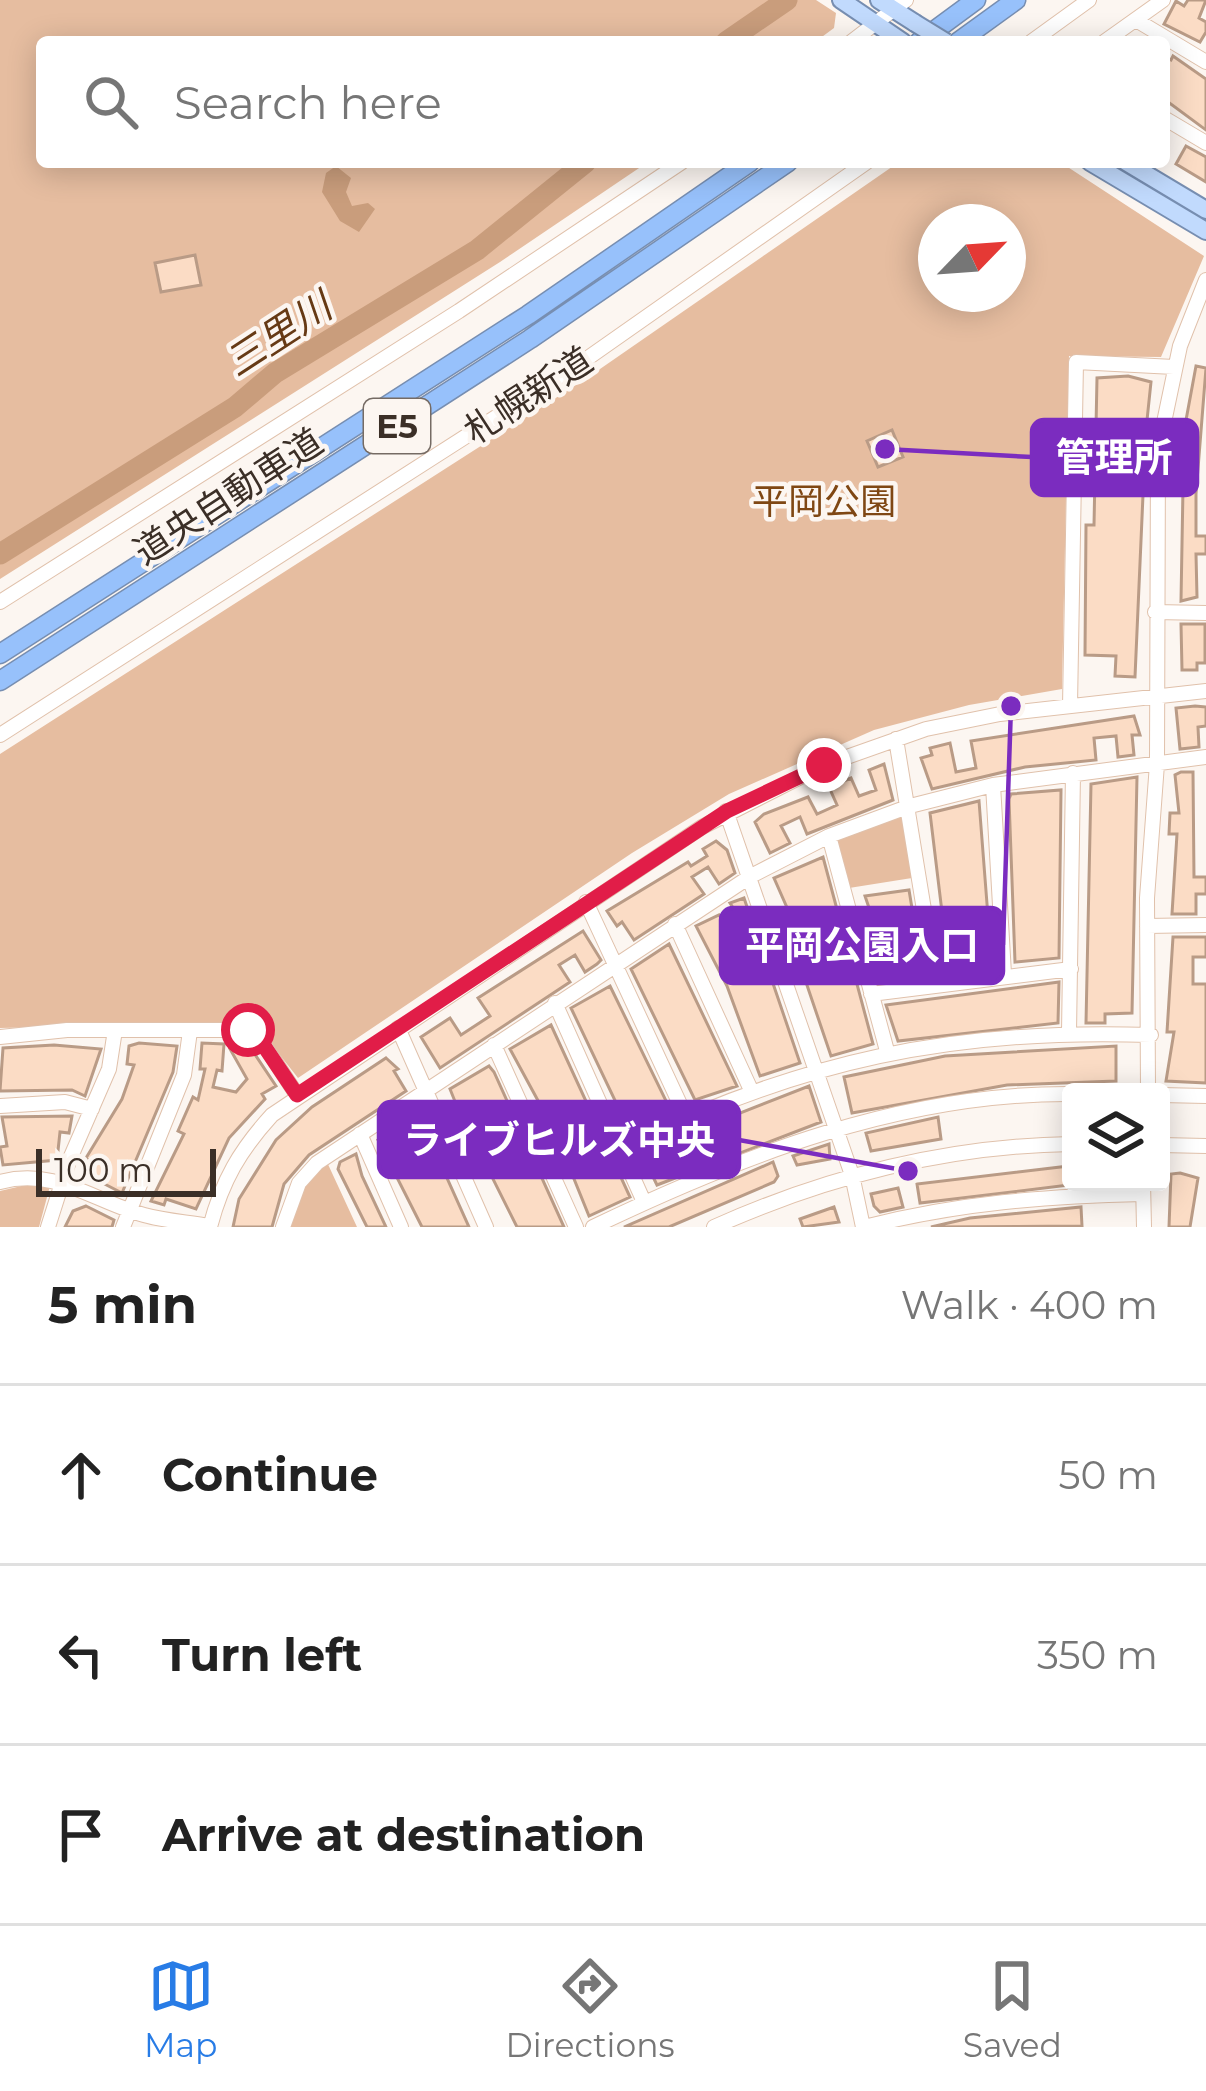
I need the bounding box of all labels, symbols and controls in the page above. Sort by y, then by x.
search box [36,36,1170,168]
icon: search [78,69,144,135]
text: Search here [174,75,442,130]
north arrow [918,204,1026,312]
water label: 三里川 [216,280,343,386]
street label: 札幌新道 [456,337,600,453]
road number: E5 [364,399,430,453]
street label: 道央自動車道 [125,419,331,573]
callout: 管理所 [1032,420,1197,495]
text: 管理所 [1055,433,1173,481]
park label: 平岡公園 [752,479,896,523]
route end [797,738,851,792]
callout: 平岡公園入口 [721,908,1003,983]
text: 平岡公園入口 [745,921,979,969]
route start [221,1003,275,1057]
map controls [1062,1083,1170,1191]
button: layers [1062,1083,1170,1191]
callout: ライブヒルズ中央 [379,1102,739,1177]
text: ライブヒルズ中央 [403,1116,715,1164]
scale bar [36,1143,216,1196]
text: 100 m [54,1150,153,1190]
text: 5 min [48,1274,197,1336]
text: Walk · 400 m [901,1281,1158,1329]
icon: ahead [48,1442,114,1508]
text: Continue [162,1447,378,1502]
text: 50 m [1059,1451,1158,1499]
icon: left [48,1622,114,1688]
text: Turn left [162,1627,362,1682]
text: 350 m [1037,1631,1158,1679]
icon: arrive [48,1802,114,1868]
text: Arrive at destination [162,1807,645,1862]
tab: Map [144,1953,217,2065]
tab: Directions [506,1953,675,2065]
tab: Saved [963,1953,1062,2065]

